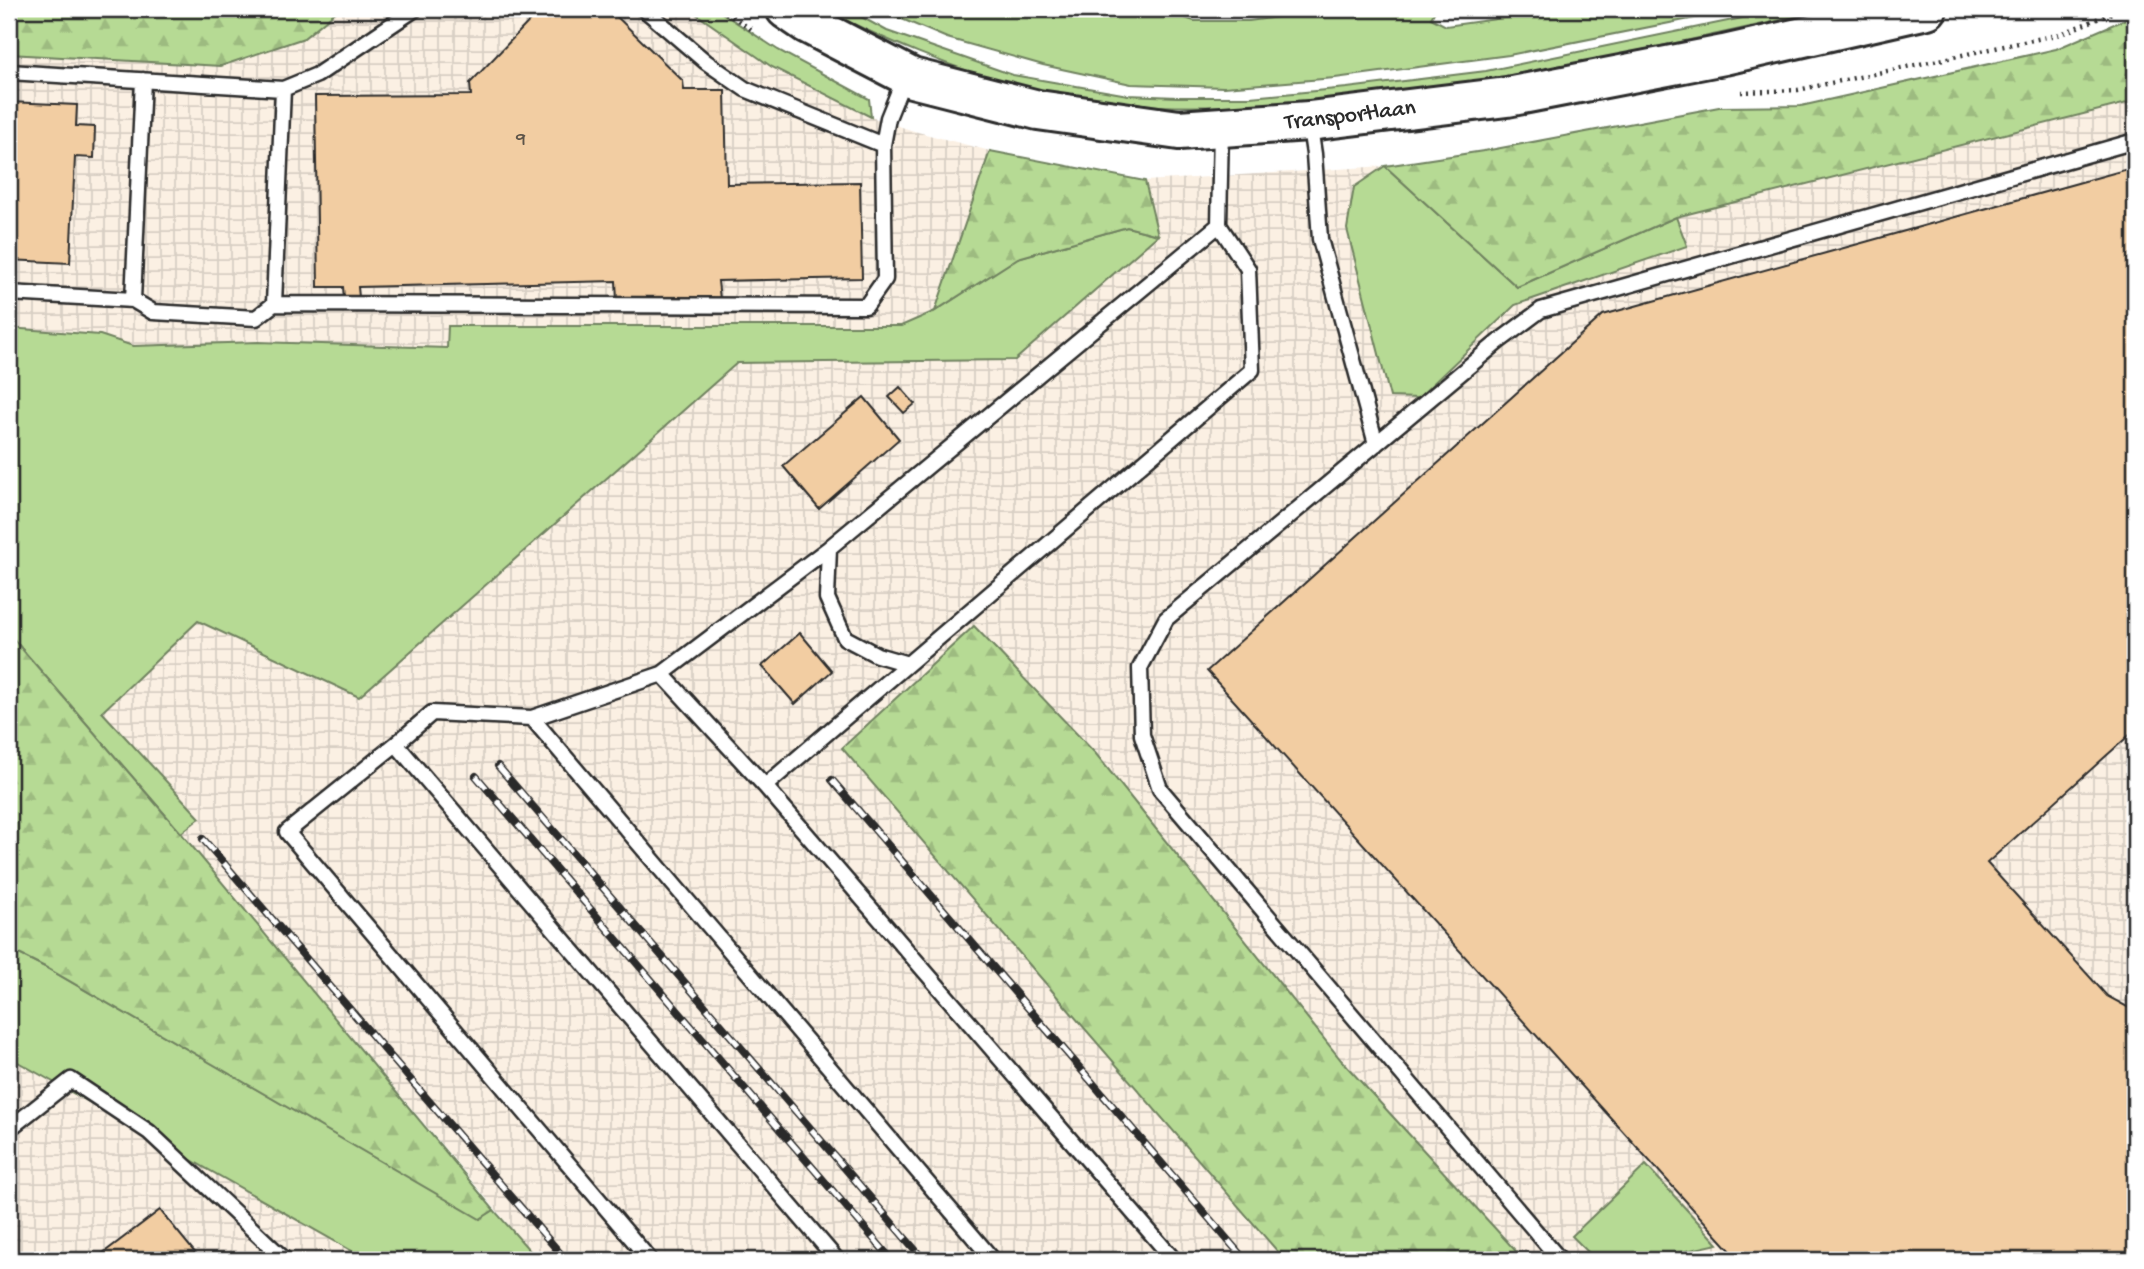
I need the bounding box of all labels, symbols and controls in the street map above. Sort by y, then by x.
street label: Transportlaan [1282,95,1417,136]
house number: 9 [515,128,526,151]

